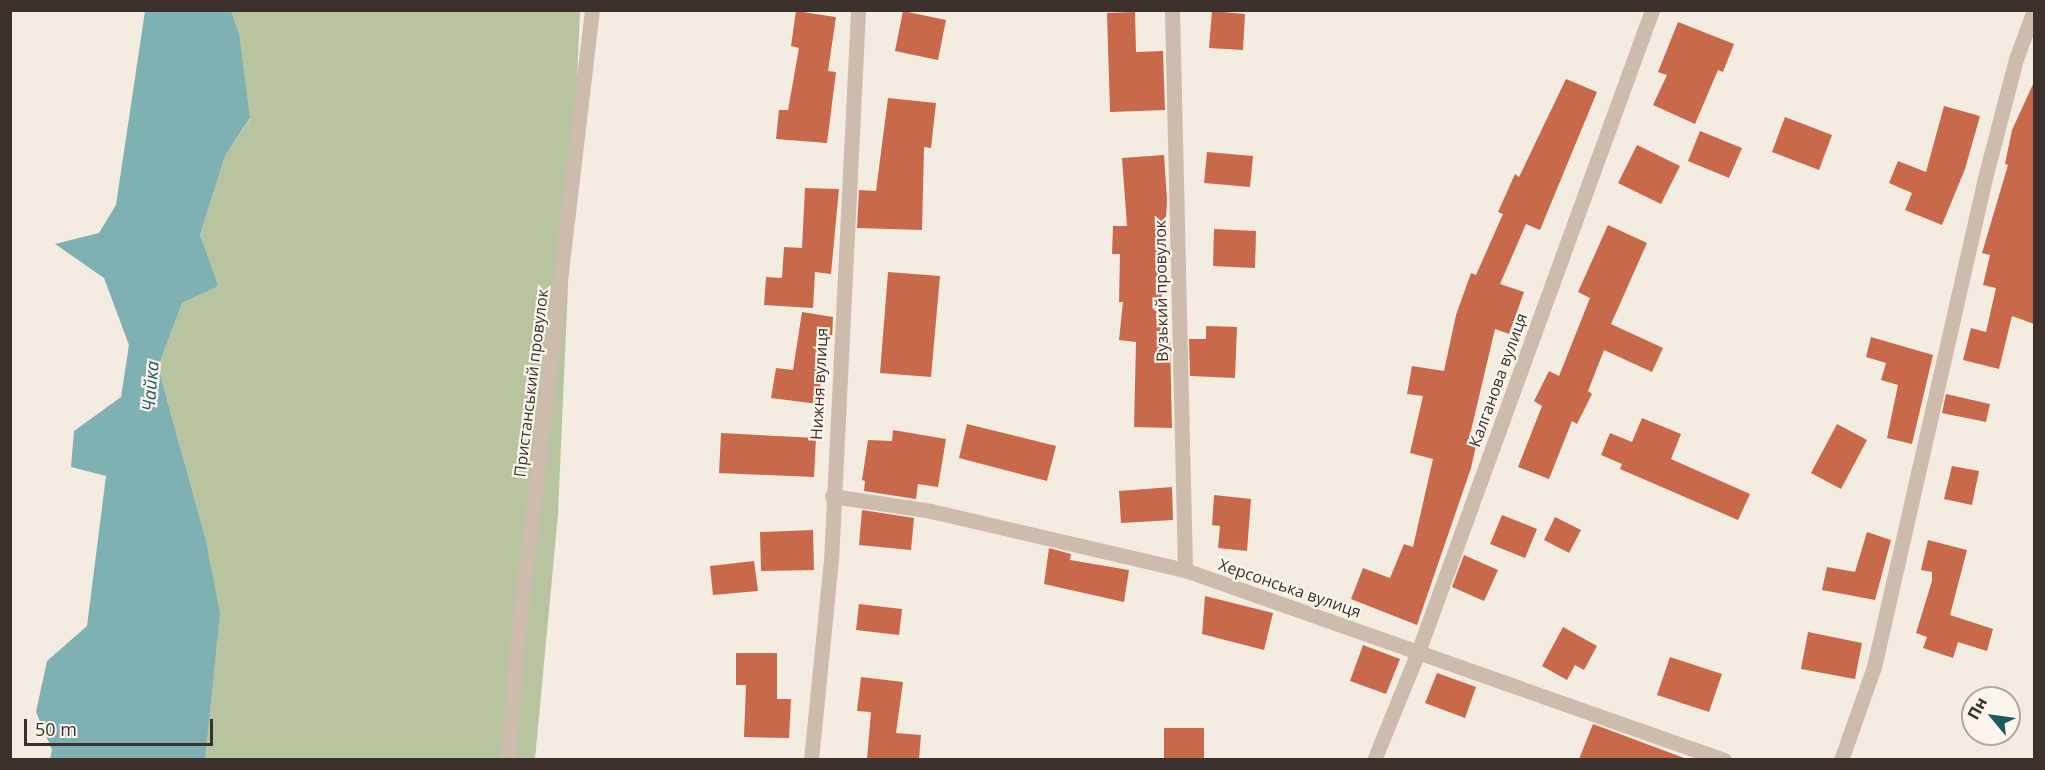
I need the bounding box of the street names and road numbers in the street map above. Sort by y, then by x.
street label: Вузький провулок [1150,220,1172,362]
street label: Пристанський провулок [510,288,552,478]
street label: Калганова вулиця [1465,310,1531,450]
street label: Нижня вулиця [806,327,832,441]
street label: Херсонська вулиця [1216,555,1364,621]

